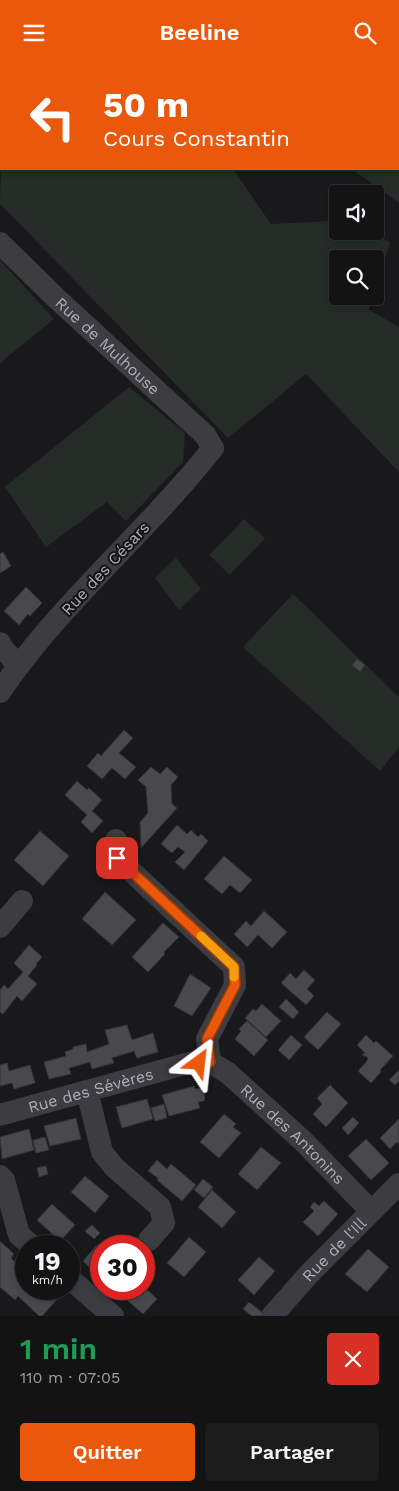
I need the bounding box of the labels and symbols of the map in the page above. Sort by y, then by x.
street label: Rue de Mulhouse [51,293,164,399]
street label: Rue des Césars [57,518,153,619]
pin [96,837,138,879]
position arrow [172,1036,224,1088]
street label: Rue des Sévères [26,1064,155,1117]
street label: Rue des Antonins [236,1080,349,1188]
street label: Rue de l'Ill [298,1214,370,1285]
speed limit sign: 30 [90,1235,155,1300]

